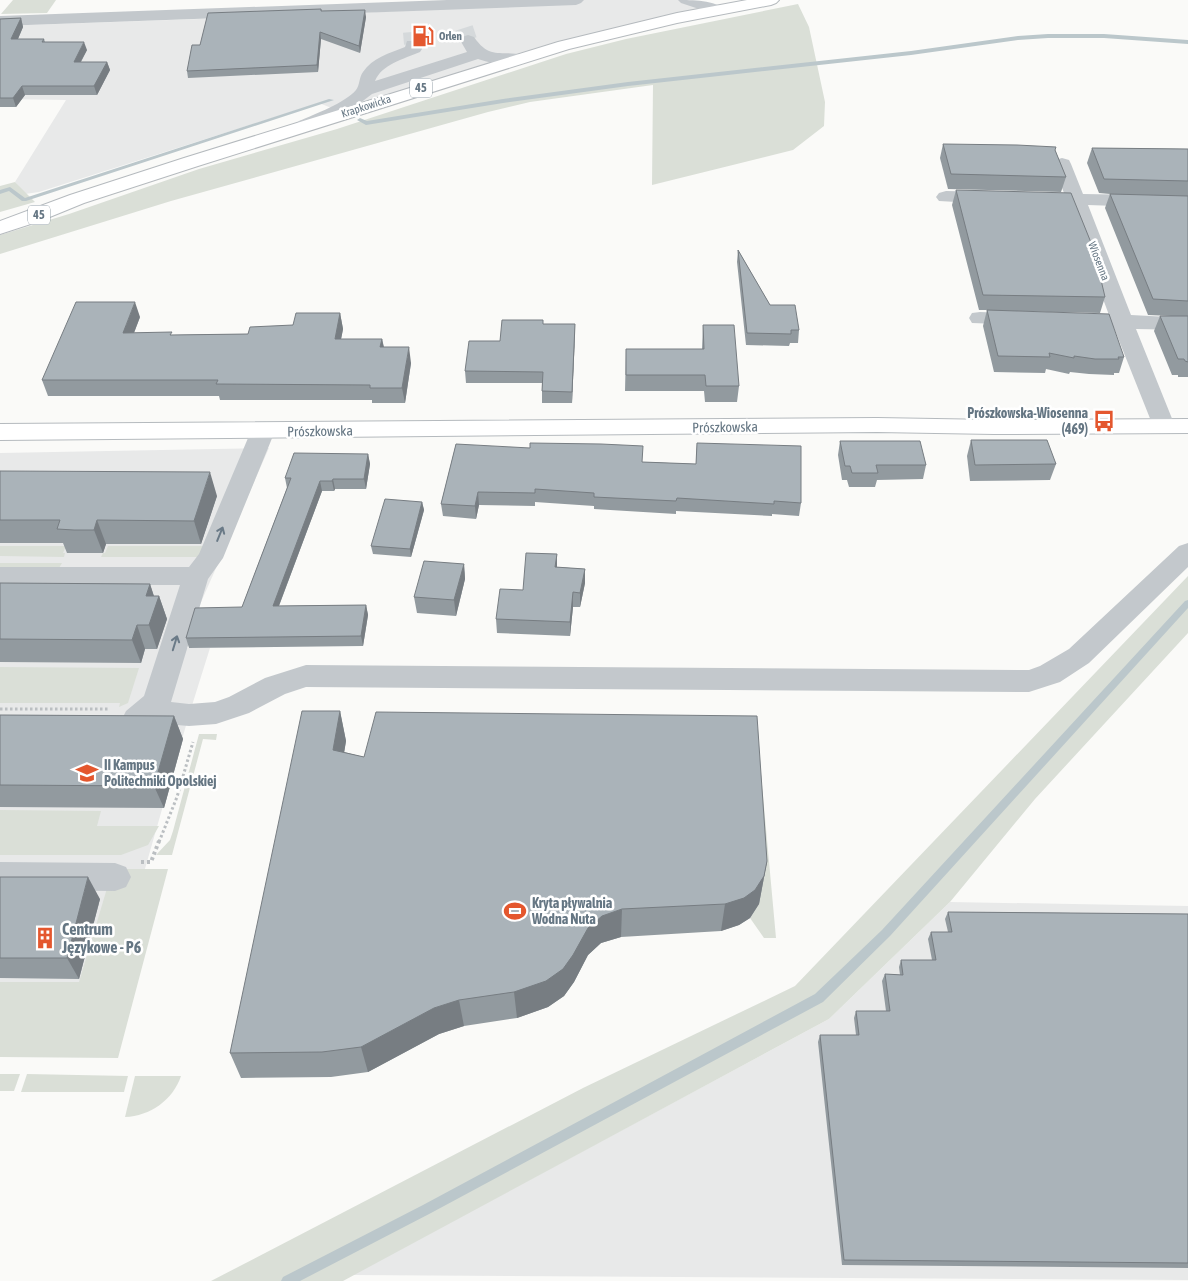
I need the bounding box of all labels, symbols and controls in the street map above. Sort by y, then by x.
fuel station icon: Orlen [410,23,436,49]
place label: Orlen [439,30,462,42]
road number: 45 [410,78,432,98]
street label: Krapkowicka [340,92,392,120]
road number: 45 [28,206,50,224]
street label: Wiosenna [1086,240,1112,282]
place label: Prószkowska-Wiosenna (469) [967,405,1088,437]
bus stop icon: Prószkowska-Wiosenna (469) [1091,408,1117,434]
street label: Prószkowska [692,418,758,436]
street label: Prószkowska [287,422,353,440]
one-way arrow [216,527,225,542]
one-way arrow [171,636,181,652]
place label: II Kampus Politechniki Opolskiej [104,757,217,789]
school or university icon: II Kampus Politechniki Opolskiej [74,760,100,786]
place label: Kryta pływalnia Wodna Nuta [531,895,613,927]
sports icon: Kryta pływalnia Wodna Nuta [502,898,528,924]
place label: Centrum Językowe - P6 [61,920,142,956]
building icon: Centrum Językowe - P6 [32,925,58,951]

